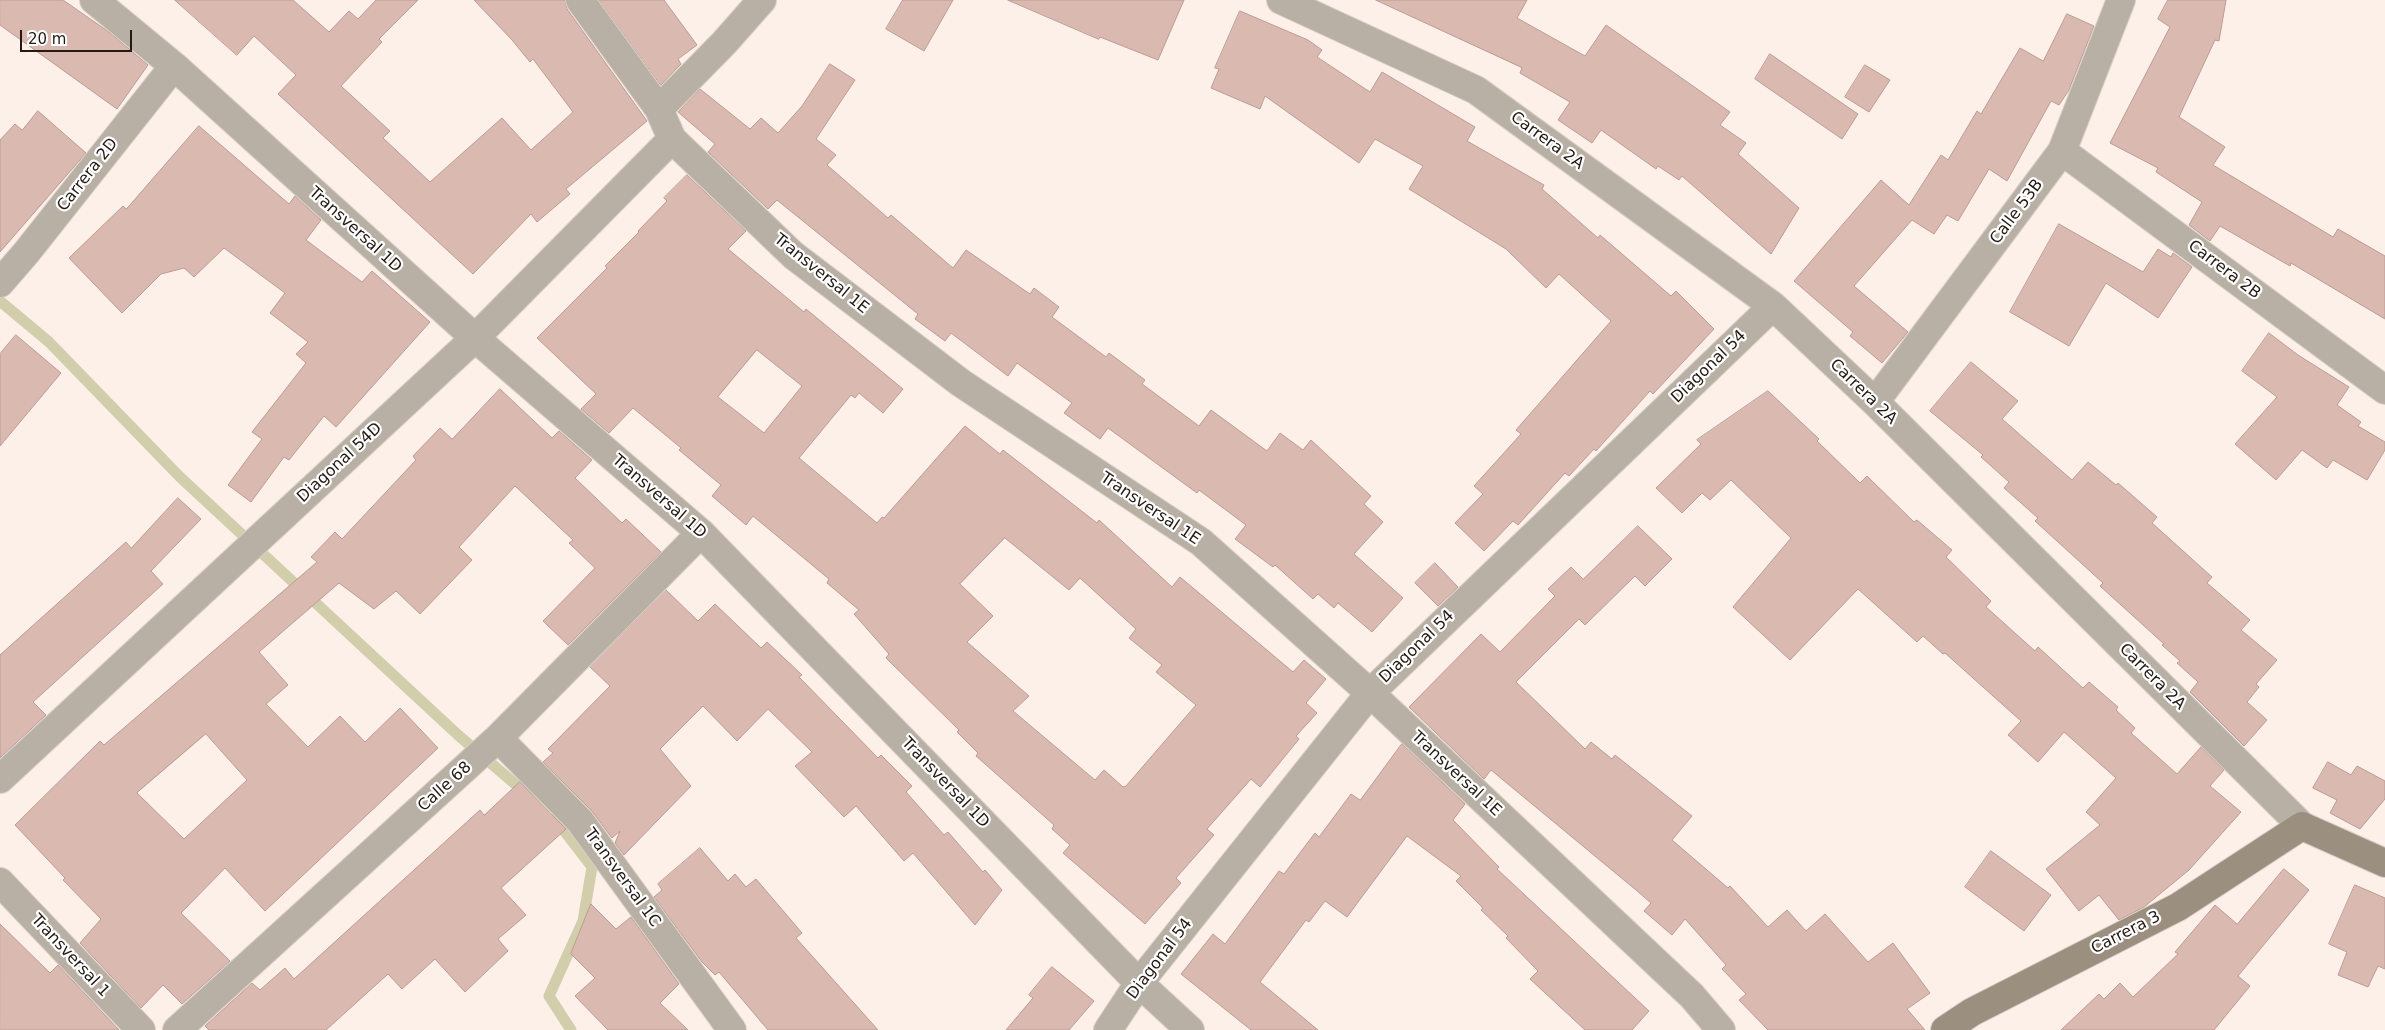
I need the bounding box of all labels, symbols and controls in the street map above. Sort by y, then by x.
scale bar [22,20,135,52]
text: 20 m [28,30,66,48]
street label: Carrera 2A [1507,108,1587,174]
street label: Carrera 2D [54,135,122,215]
street label: Calle 53B [1986,176,2048,248]
street label: Transversal 1D [305,183,405,277]
street label: Transversal 1E [770,230,872,318]
street label: Carrera 2B [2184,236,2264,304]
street label: Diagonal 54 [1668,327,1750,407]
street label: Carrera 2A [1825,355,1901,429]
street label: Diagonal 54D [294,419,386,507]
street label: Transversal 1D [608,451,710,543]
street label: Transversal 1E [1096,469,1204,549]
street label: Diagonal 54 [1376,607,1458,687]
street label: Carrera 2A [2115,640,2189,714]
street label: Transversal 1E [1407,727,1505,821]
street label: Transversal 1D [897,734,993,832]
street label: Calle 68 [414,758,476,816]
street label: Transversal 1C [580,825,664,931]
street label: Carrera 3 [2088,907,2164,959]
street label: Transversal 1 [27,911,113,1001]
street label: Diagonal 54 [1123,915,1197,1003]

